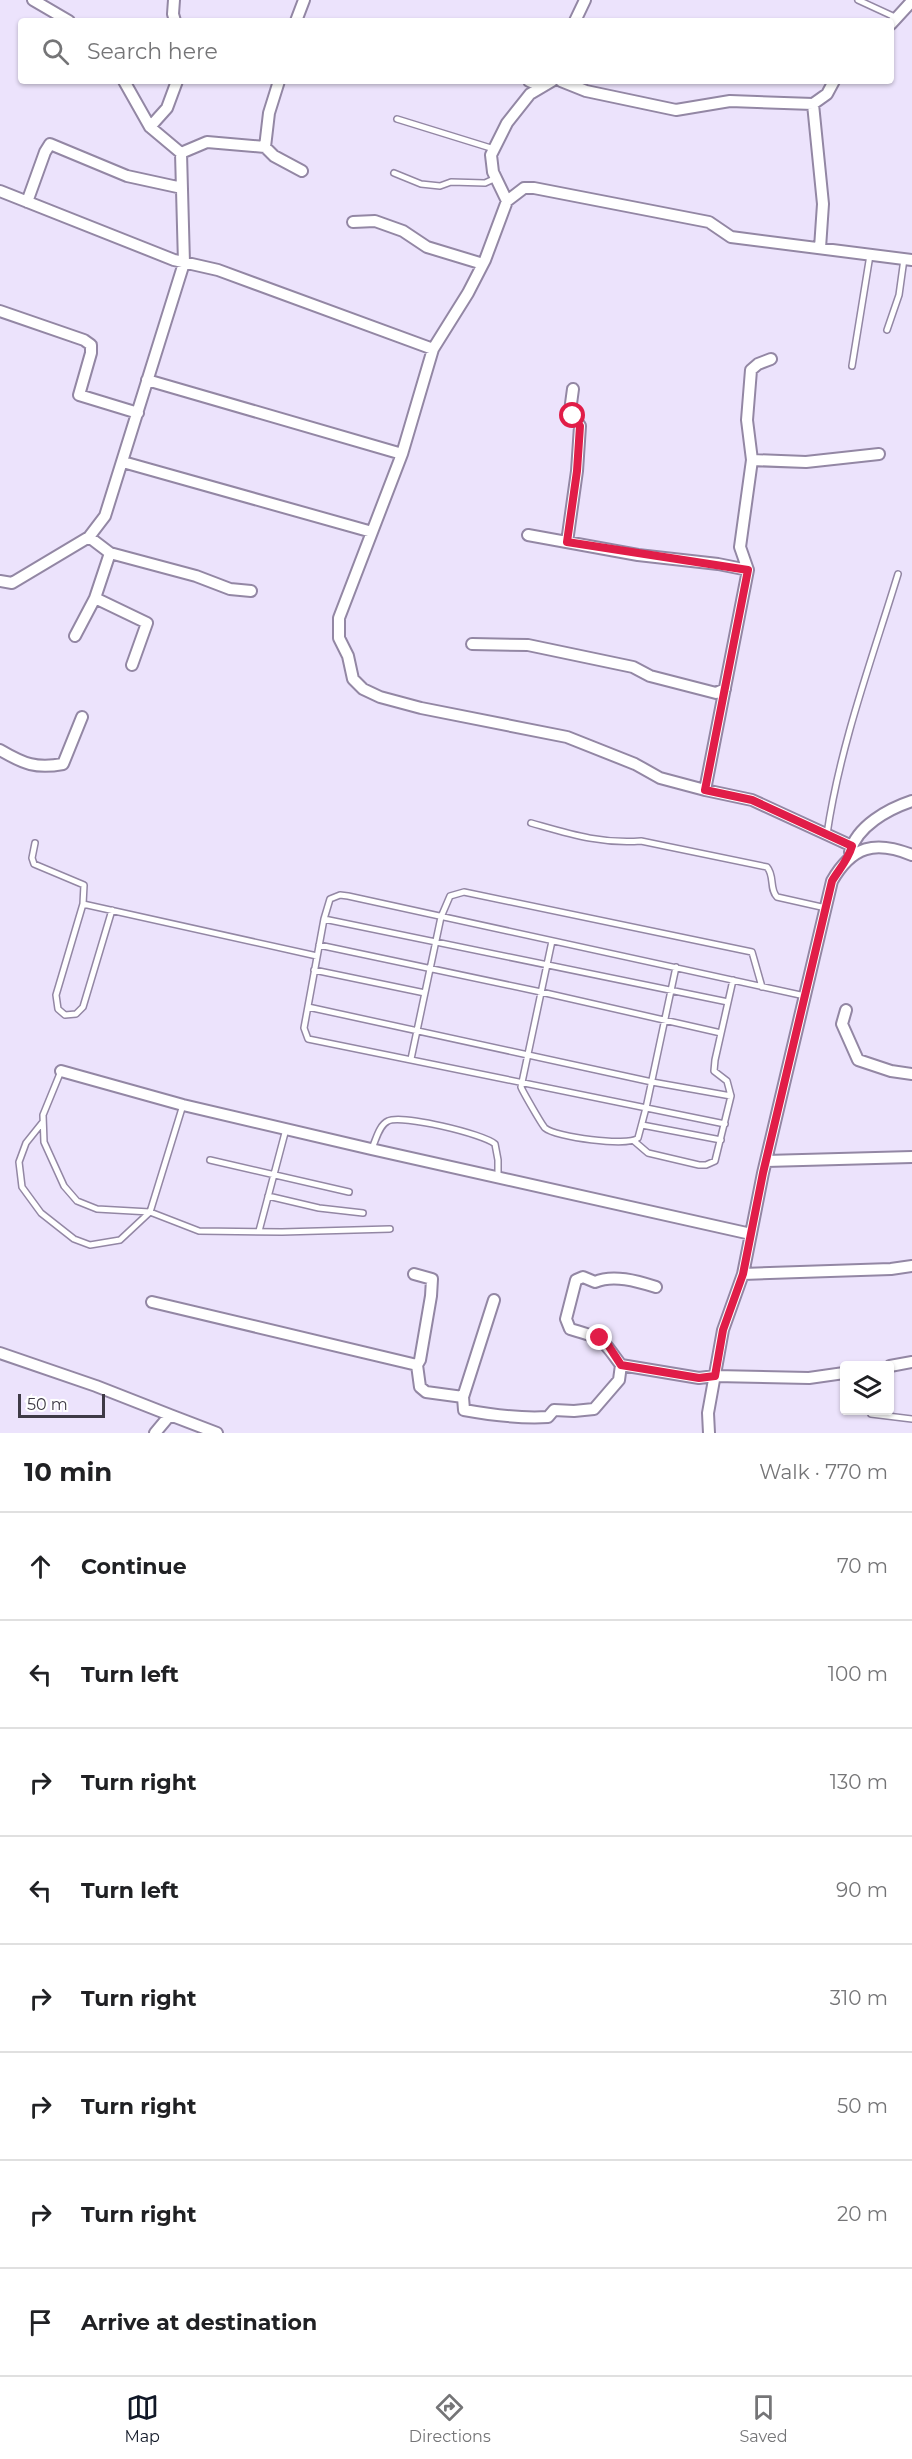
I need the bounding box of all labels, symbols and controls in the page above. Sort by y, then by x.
search box [18,18,894,84]
icon: search [39,35,72,68]
text: Search here [87,38,218,65]
route start [559,402,585,428]
route end [586,1324,612,1350]
map controls [840,1361,894,1415]
button: layers [840,1361,894,1415]
scale bar [18,1391,105,1418]
text: 50 m [27,1395,68,1414]
text: 10 min [24,1456,112,1488]
text: Walk · 770 m [759,1460,888,1484]
icon: ahead [24,1550,57,1583]
text: Continue [81,1553,187,1580]
text: 70 m [837,1554,888,1578]
icon: left [24,1658,57,1691]
text: Turn left [81,1661,179,1688]
text: 100 m [828,1662,888,1686]
icon: right [24,1766,57,1799]
text: Turn right [81,1769,196,1796]
text: 130 m [830,1770,888,1794]
icon: left [24,1874,57,1907]
text: Turn left [81,1877,179,1904]
text: 90 m [836,1878,888,1902]
icon: right [24,1982,57,2015]
text: Turn right [81,1985,196,2012]
text: 310 m [830,1986,888,2010]
icon: right [24,2090,57,2123]
text: Turn right [81,2093,196,2120]
text: 50 m [837,2094,888,2118]
icon: right [24,2198,57,2231]
text: Turn right [81,2201,196,2228]
text: 20 m [837,2202,888,2226]
icon: arrive [24,2306,57,2339]
text: Arrive at destination [81,2309,317,2336]
tab: Map [124,2391,160,2446]
tab: Directions [409,2391,491,2446]
tab: Saved [740,2391,788,2446]

